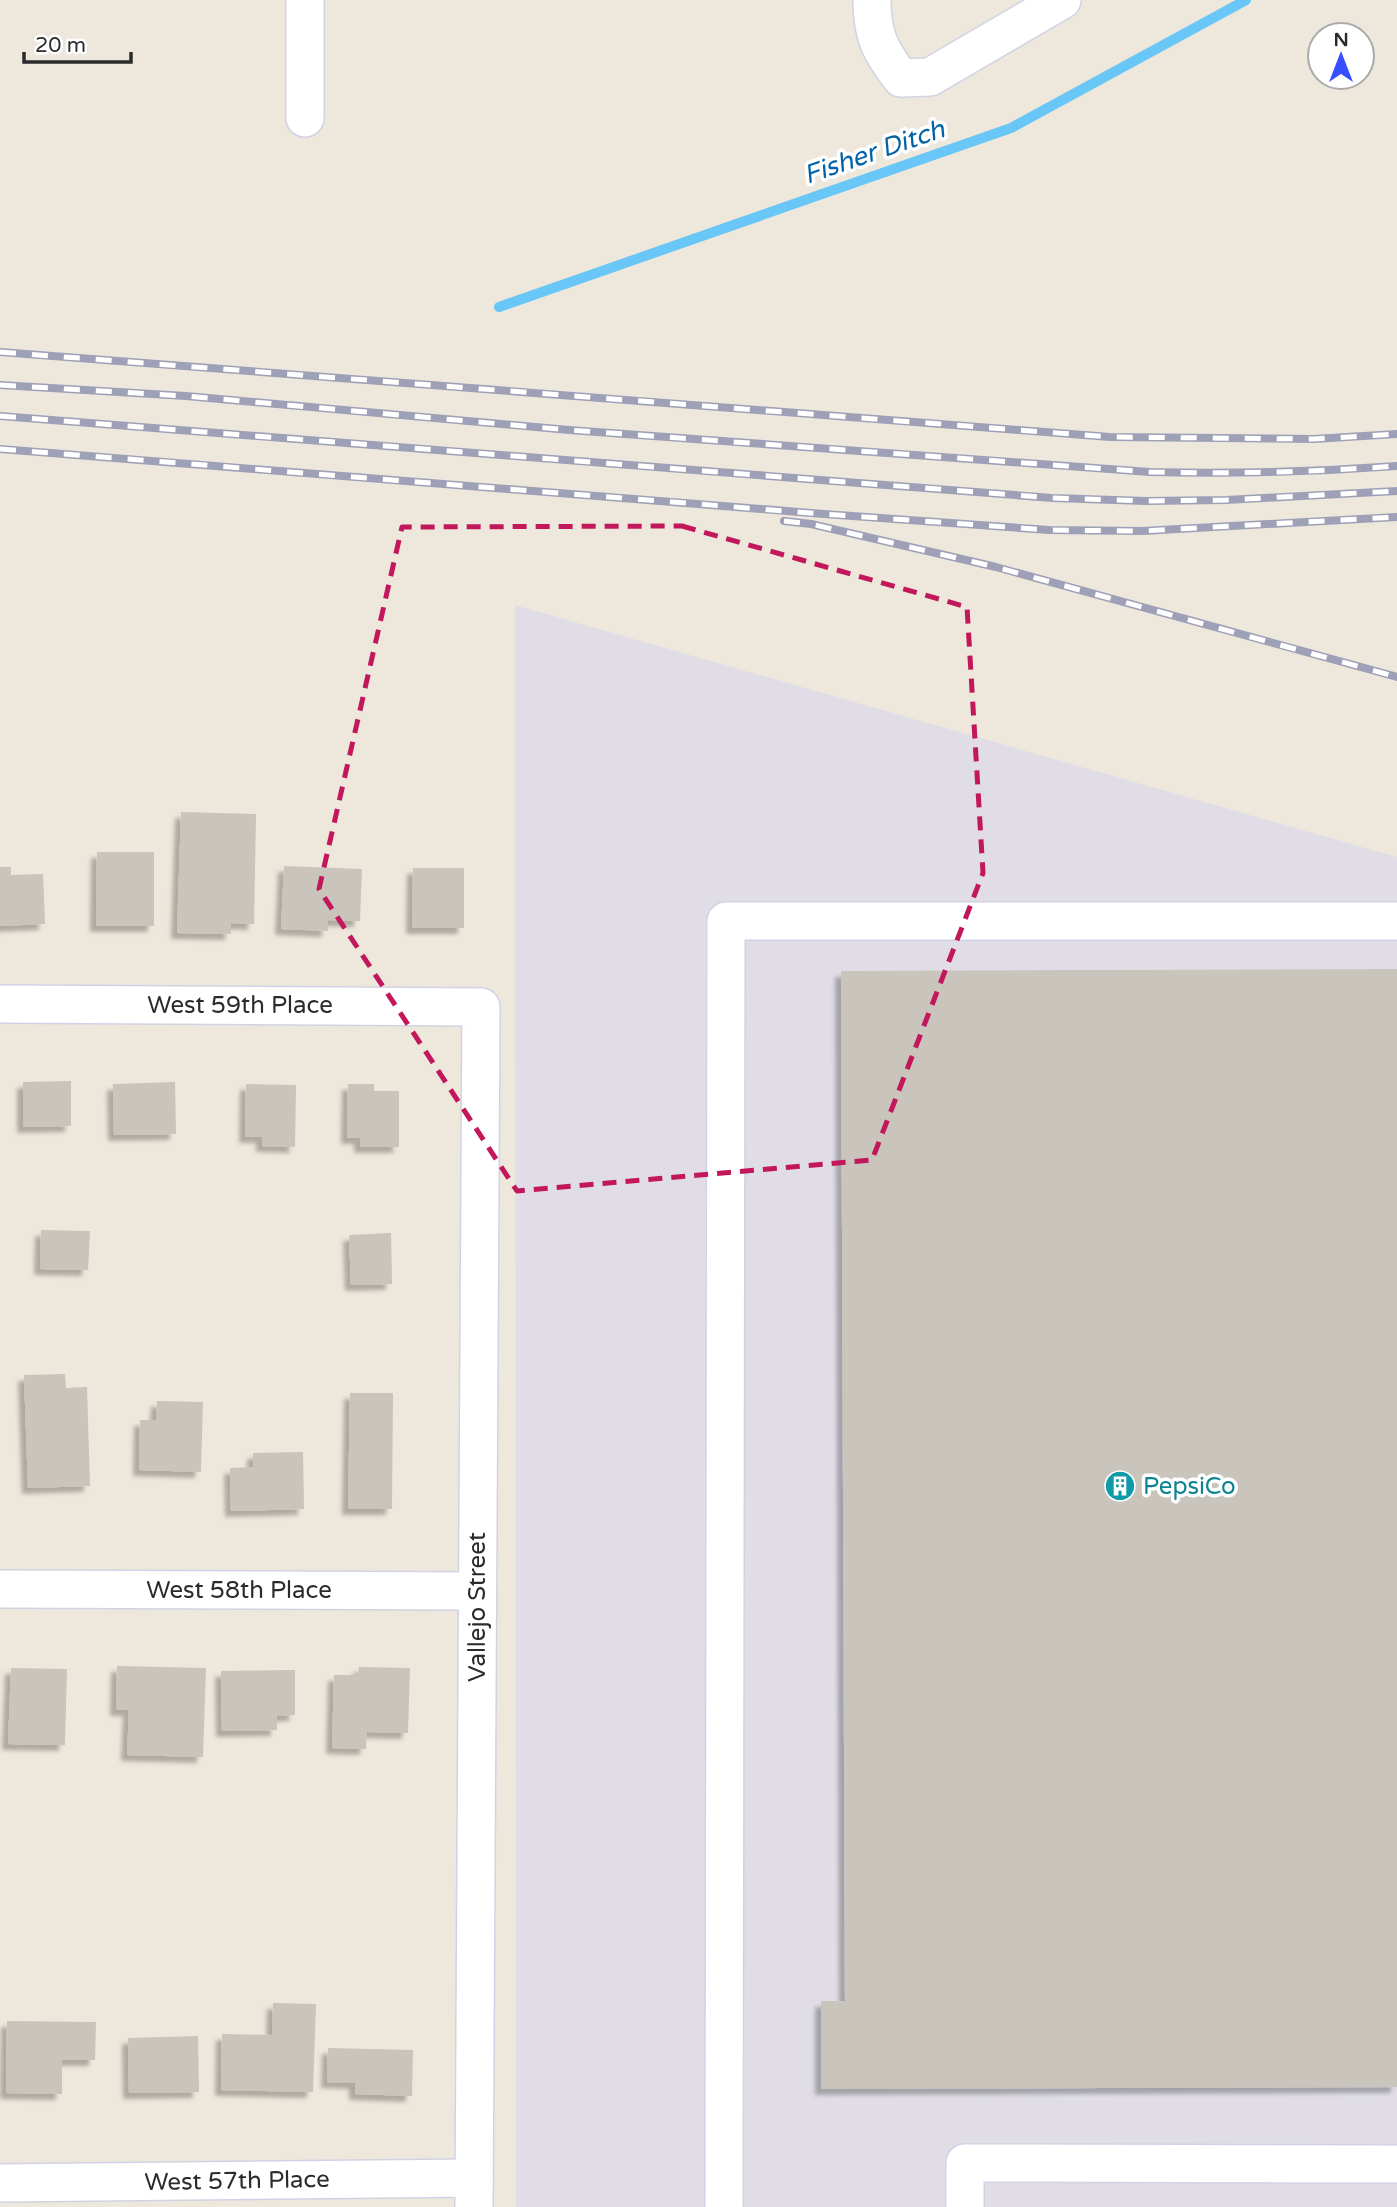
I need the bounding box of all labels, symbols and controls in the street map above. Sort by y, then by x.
scale bar [24,21,131,65]
north arrow [1306,21,1376,91]
text: N [1333,29,1349,51]
text: 20 m [35,33,86,58]
water label: Fisher Ditch [799,113,950,191]
street label: West 59th Place [147,991,333,1020]
building icon: PepsiCo [1103,1469,1137,1503]
place label: PepsiCo [1143,1472,1236,1501]
street label: Vallejo Street [463,1532,492,1682]
street label: West 58th Place [146,1576,332,1605]
street label: West 57th Place [144,2165,330,2197]

